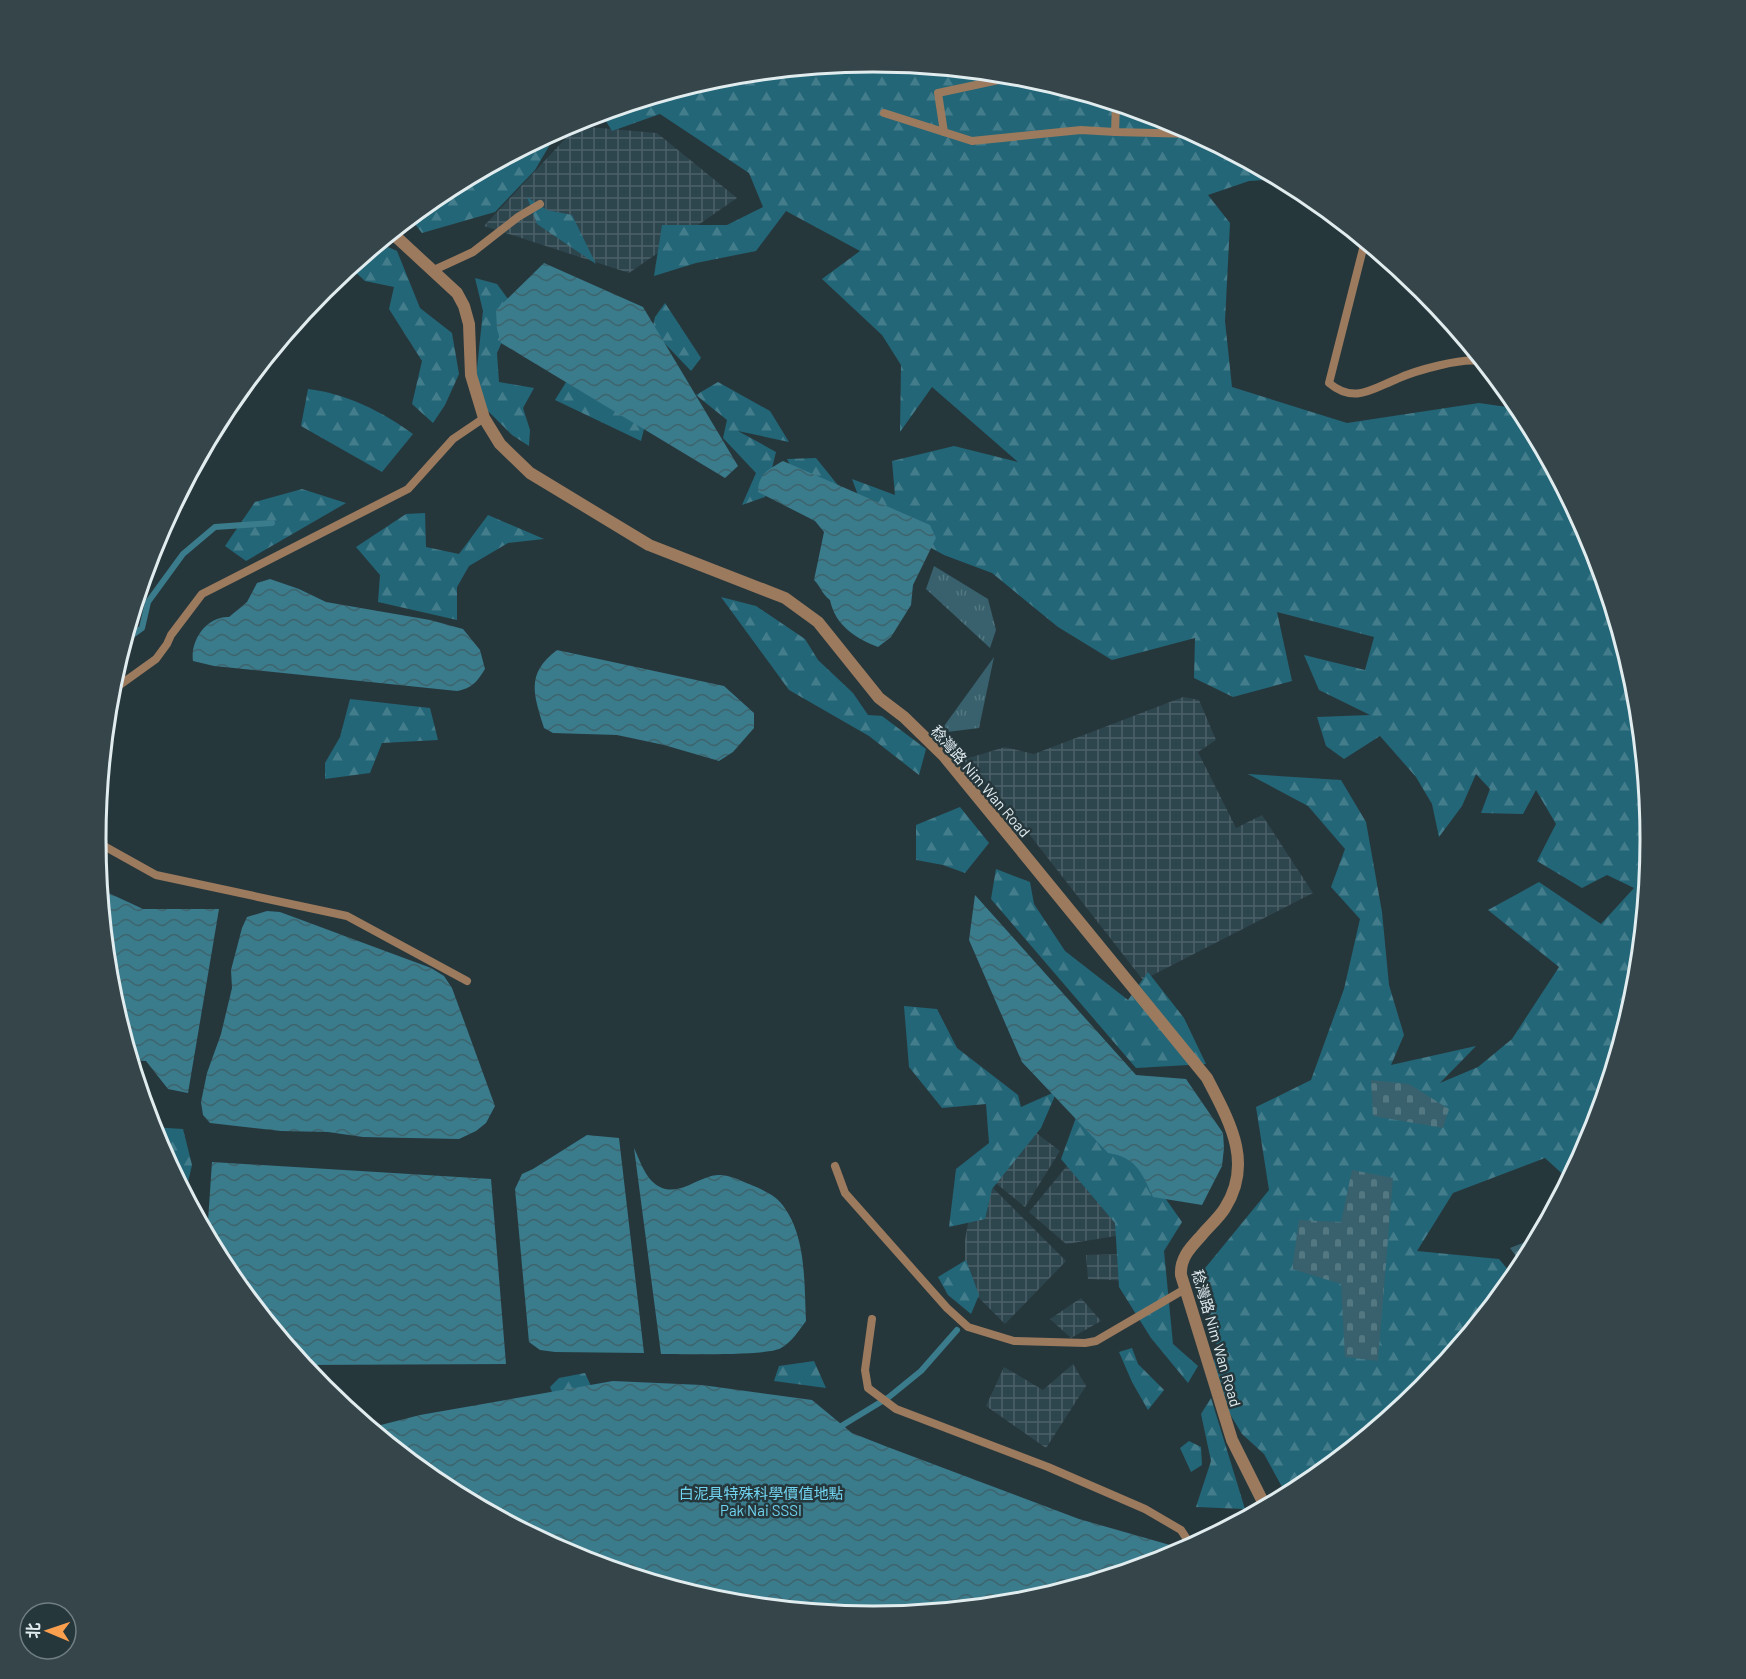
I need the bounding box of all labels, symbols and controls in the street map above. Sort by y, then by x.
street label: 稔灣路 Nim Wan Road [928,722,1034,840]
street label: 稔灣路 Nim Wan Road [1189,1267,1245,1409]
park label: 白泥具特殊科學價值地點 Pak Nai SSSI [678,1484,844,1519]
north arrow [18,1601,78,1661]
text: 北 [23,1622,42,1639]

